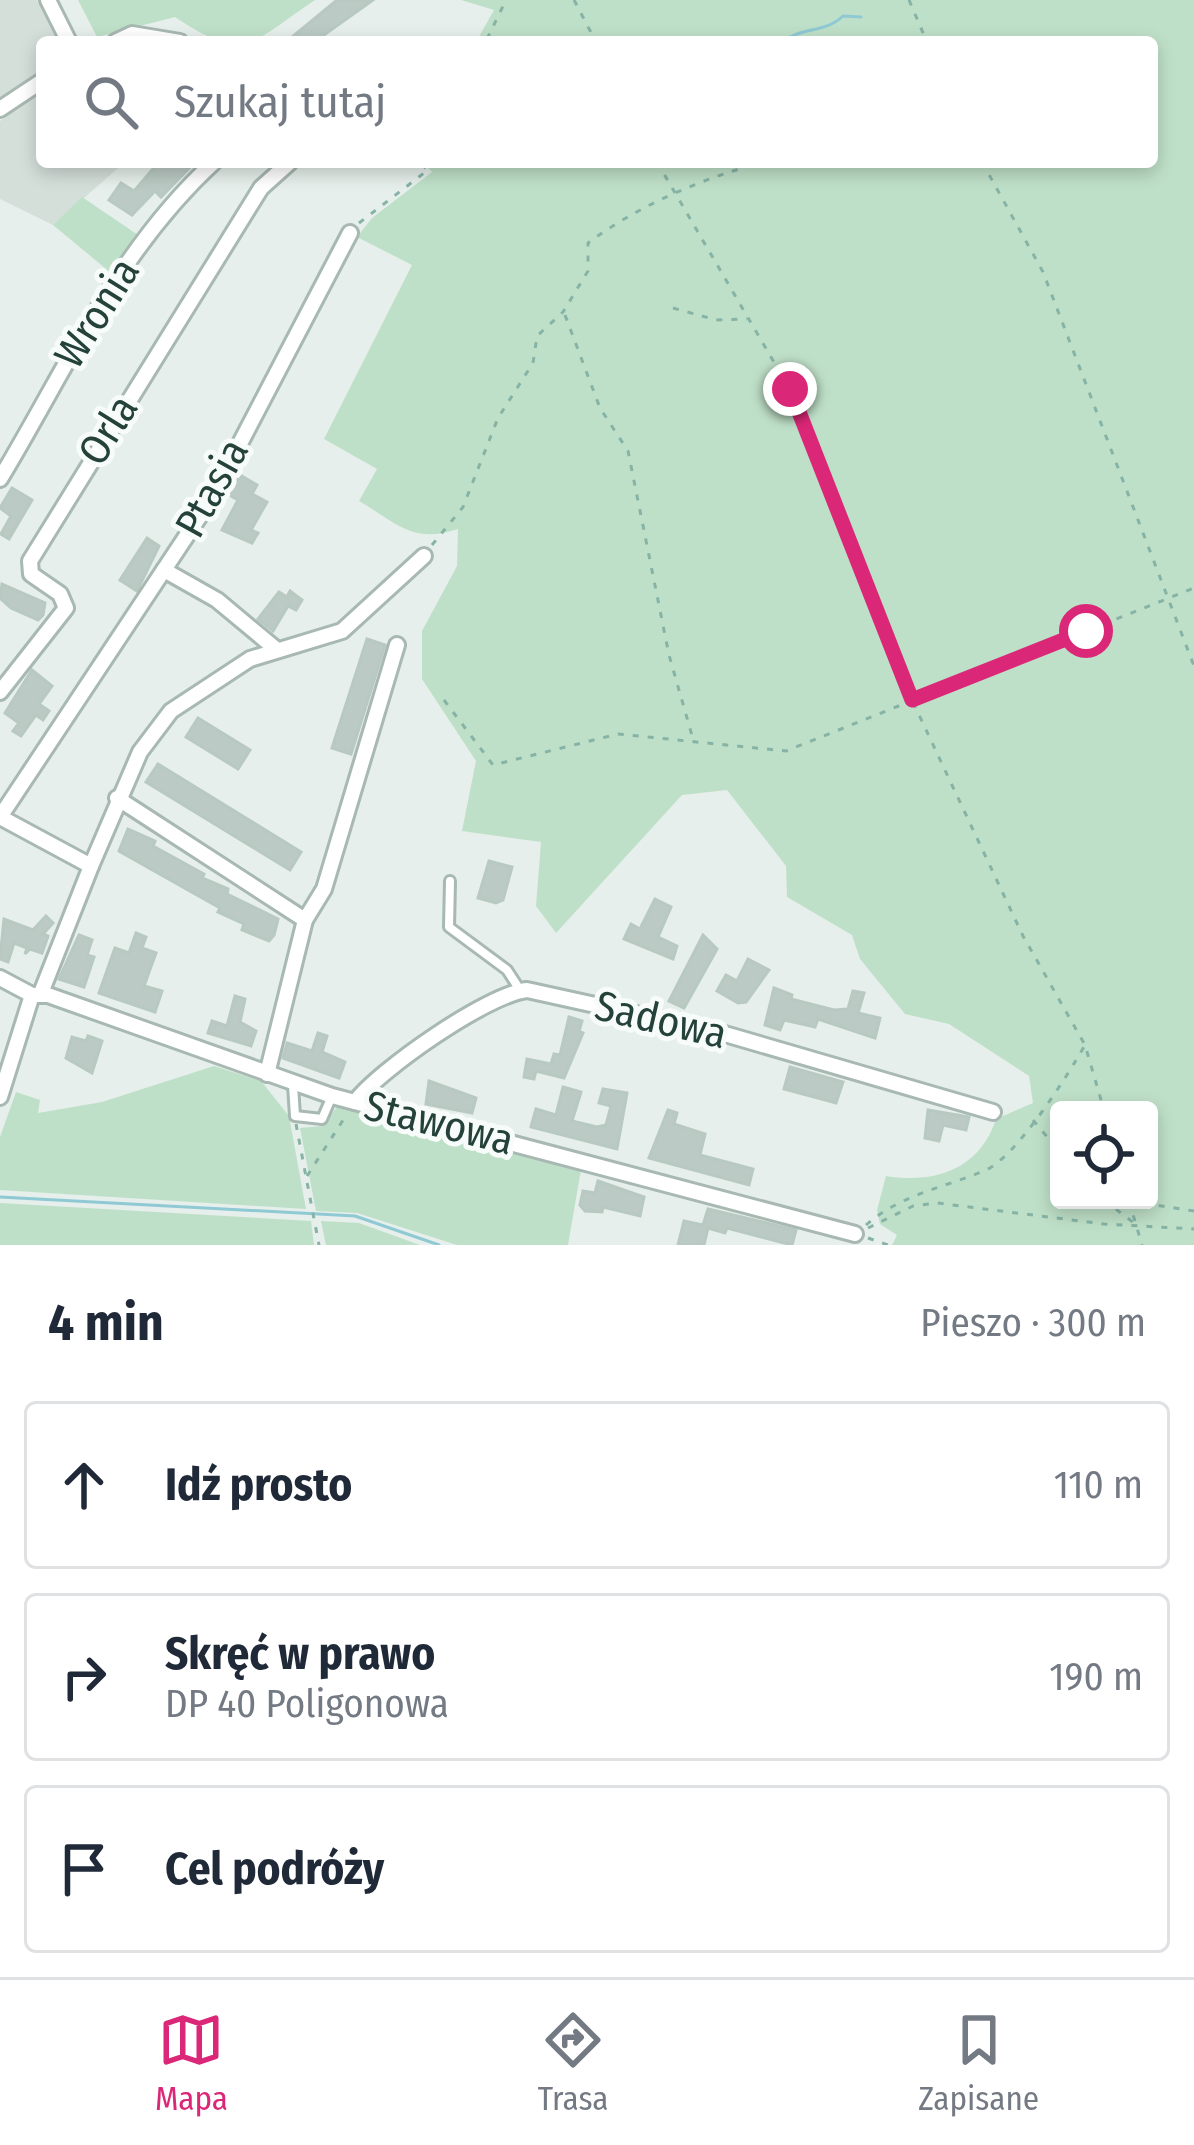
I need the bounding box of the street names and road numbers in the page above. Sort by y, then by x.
street label: Wronia [44,249,150,377]
street label: Orla [68,386,148,474]
street label: Ptasia [165,430,259,546]
street label: Sadowa [590,981,732,1059]
street label: Stawowa [359,1080,519,1166]

